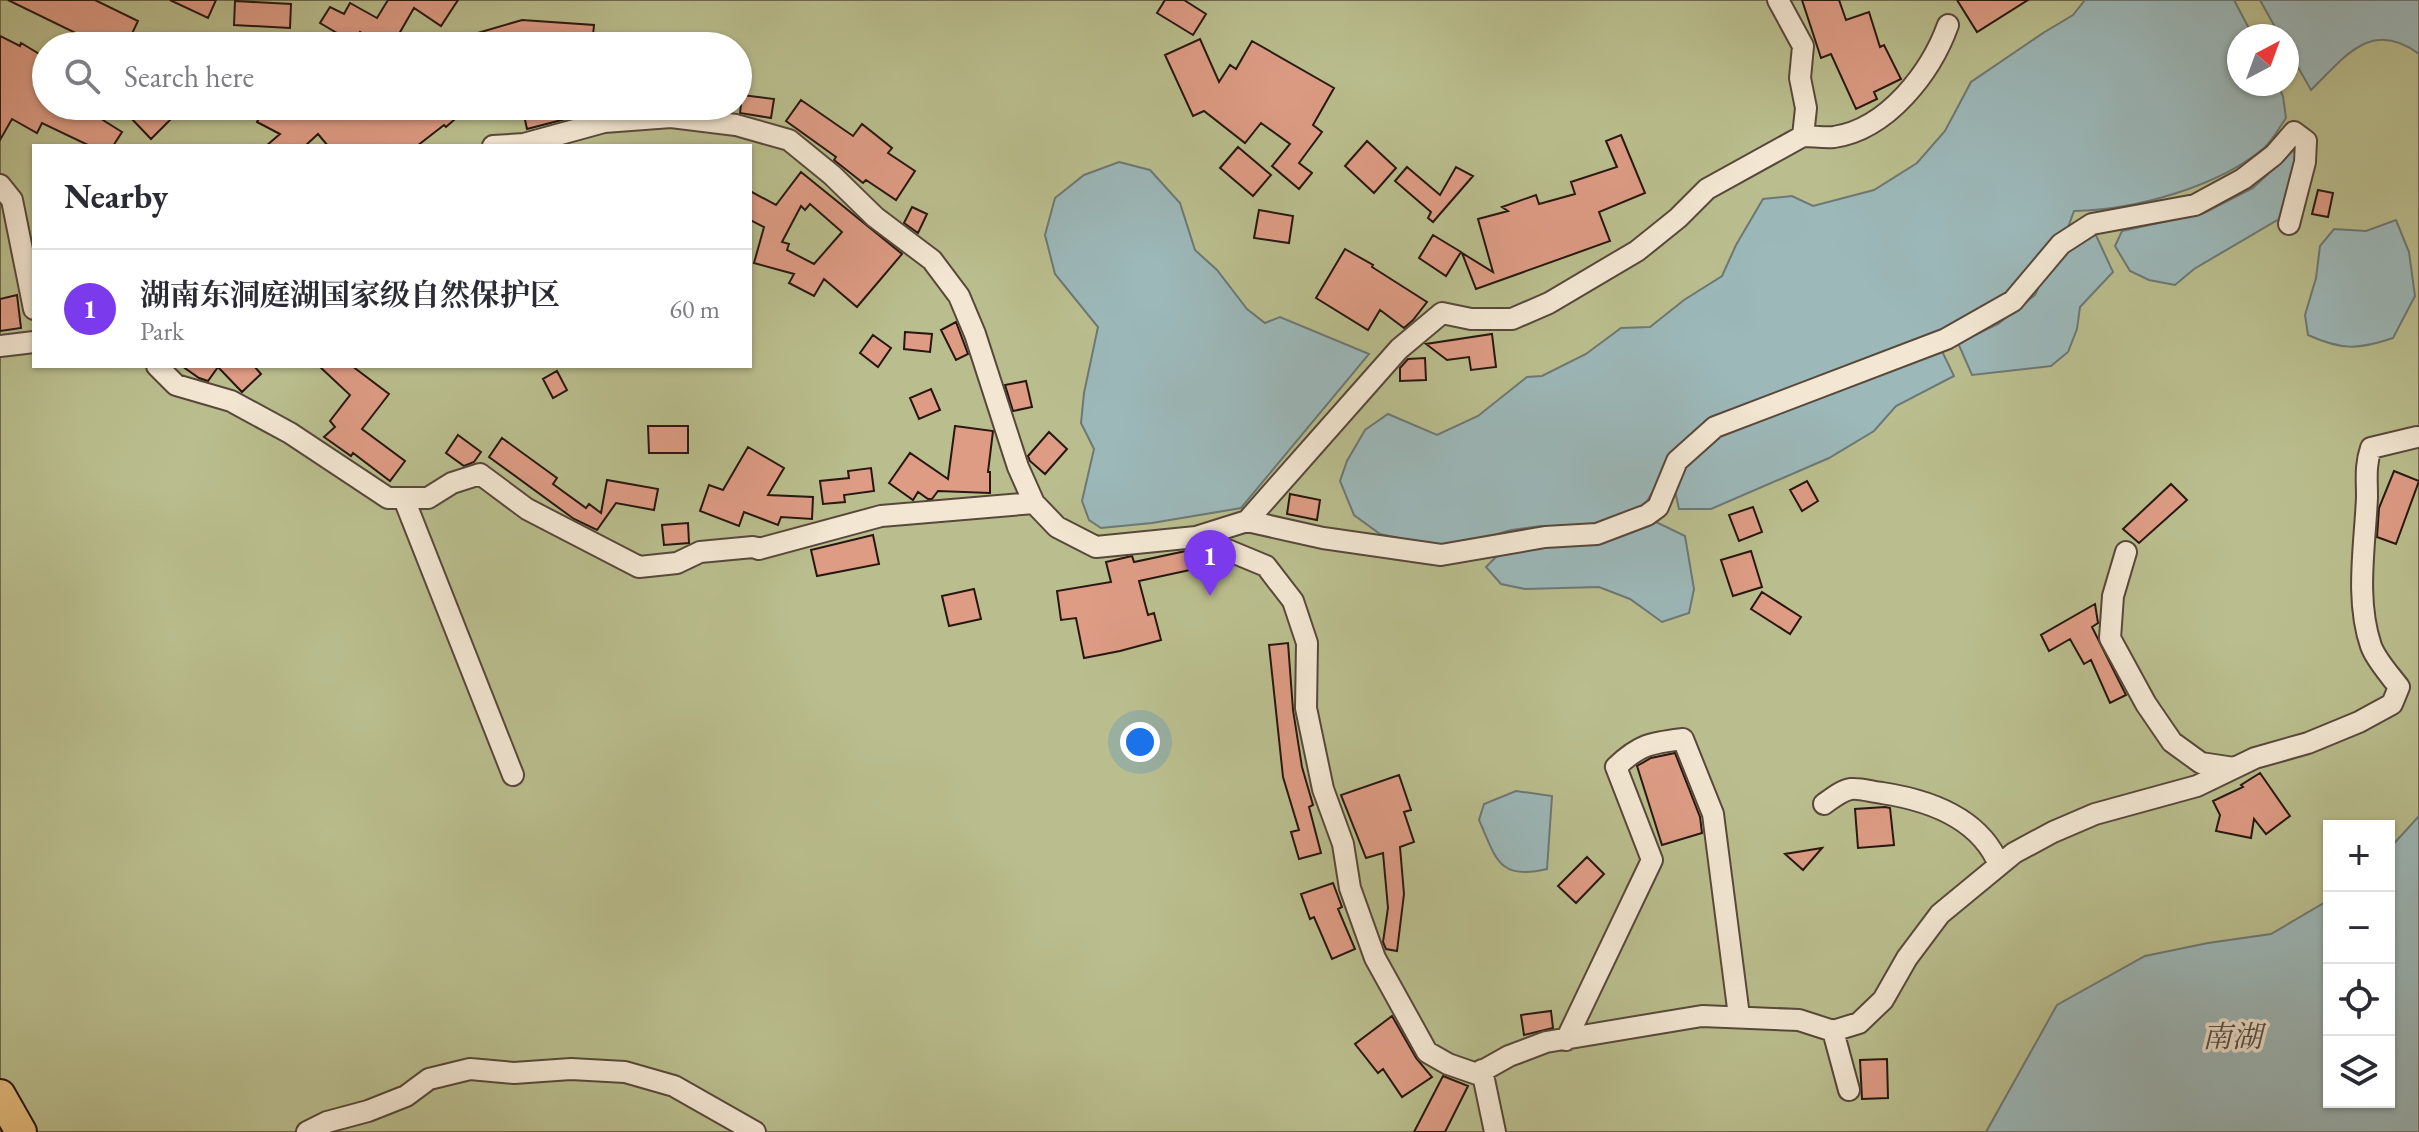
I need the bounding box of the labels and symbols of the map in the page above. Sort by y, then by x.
north arrow [2227,24,2299,96]
pin: 1 [1184,530,1236,596]
your location [1120,722,1160,762]
water label: 南湖 [2202,1017,2267,1056]

